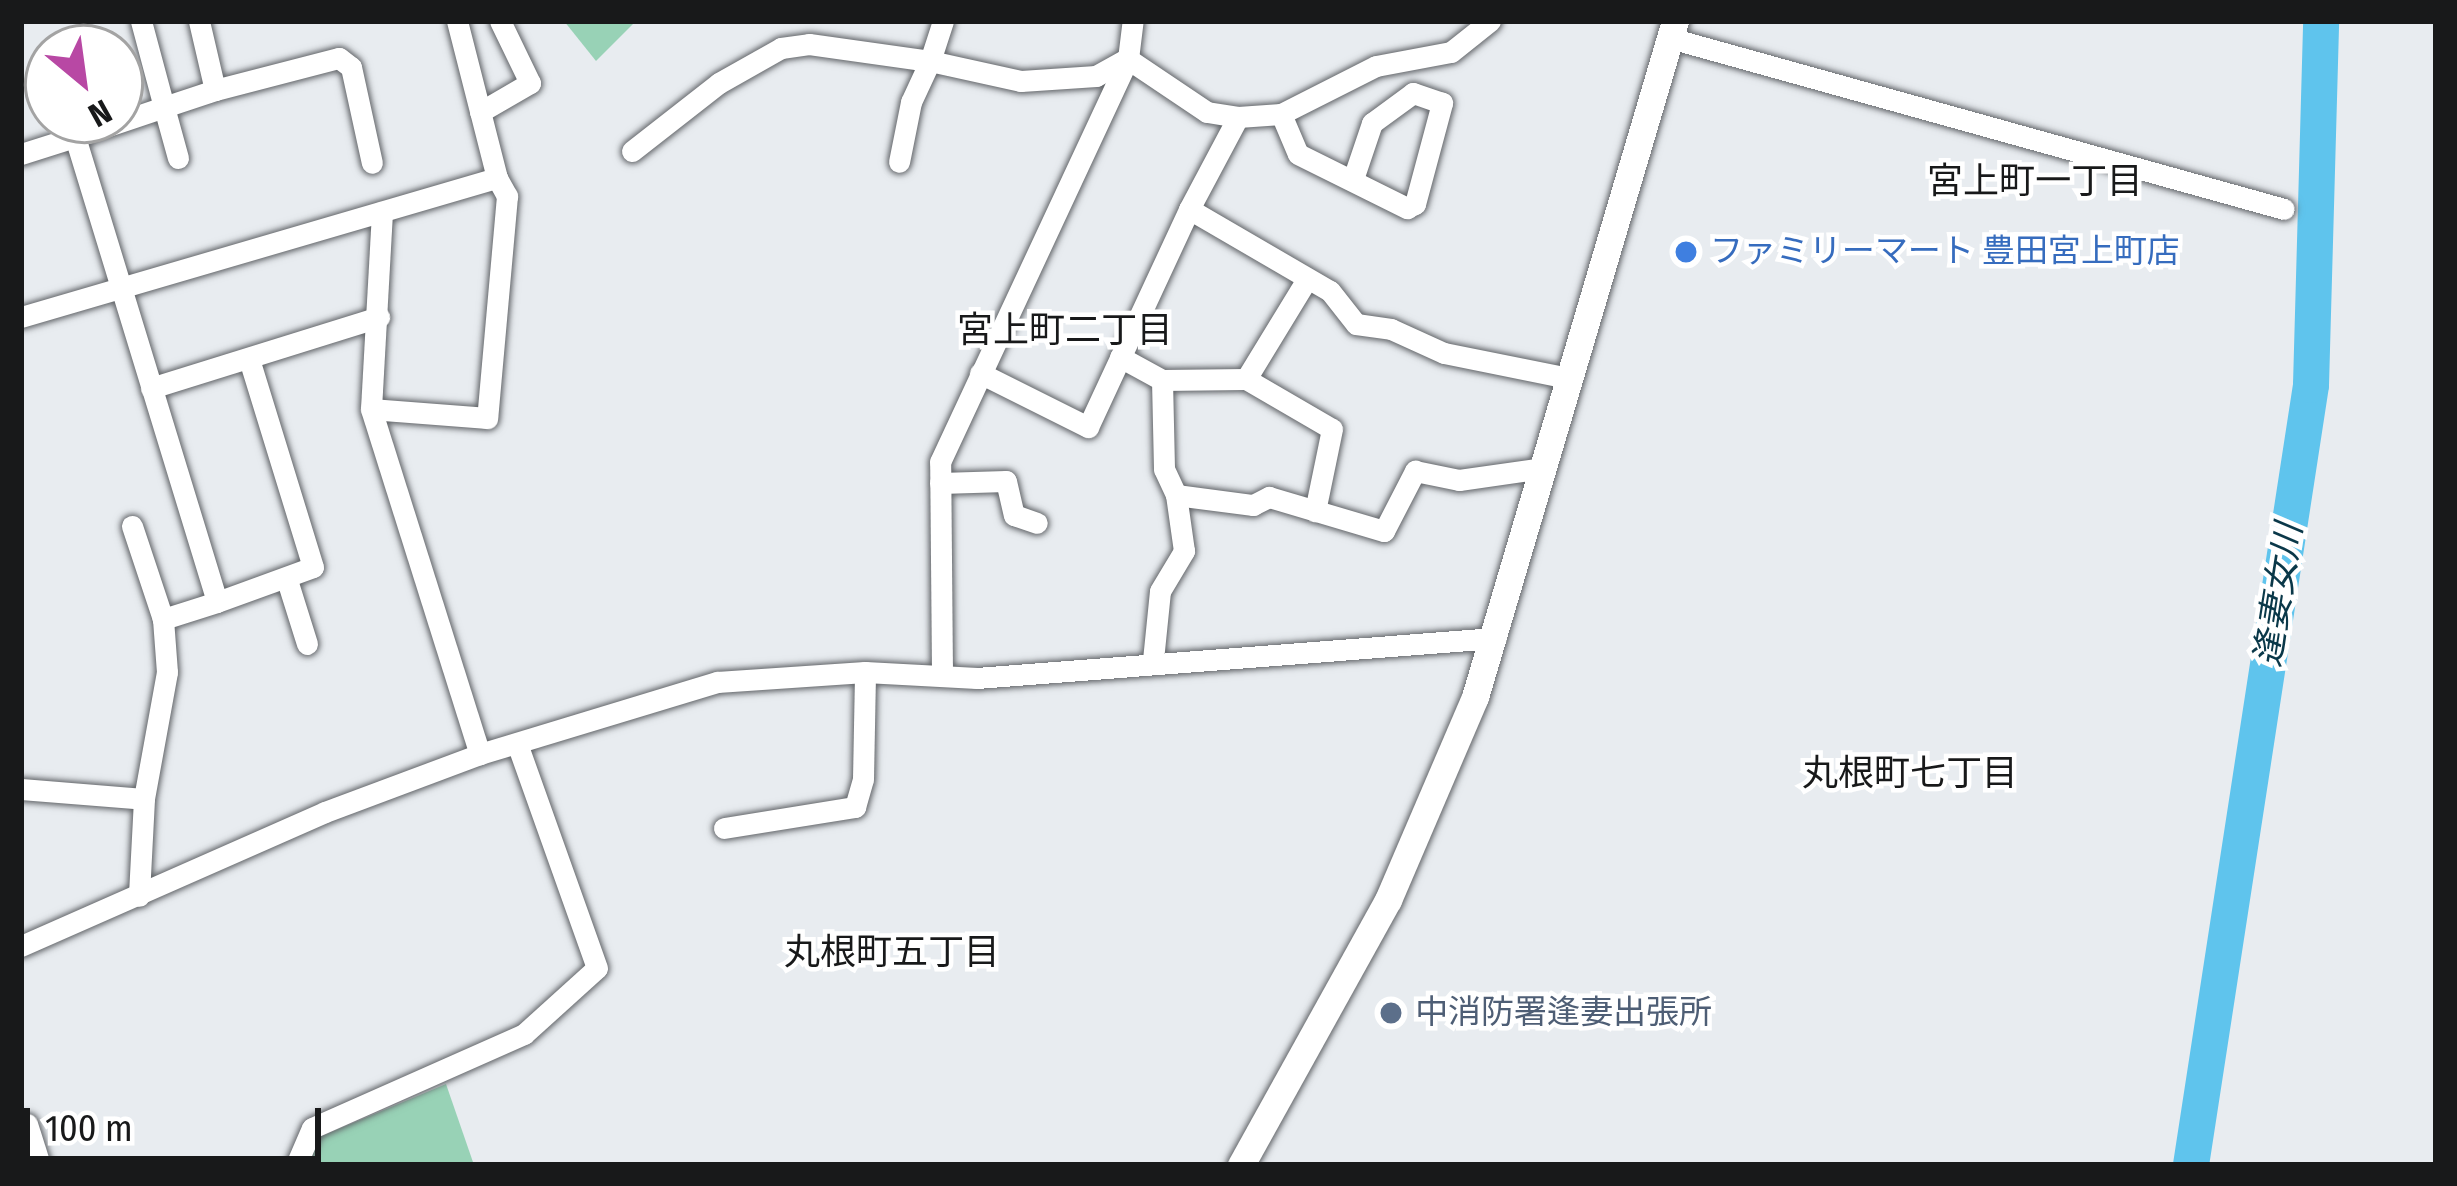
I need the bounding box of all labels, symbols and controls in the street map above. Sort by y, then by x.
north arrow [24,24,144,144]
text: N [82,91,118,135]
district label: 宮上町一丁目 [1927,160,2143,204]
place label: ファミリーマート 豊田宮上町店 [1710,232,2180,272]
marker: ファミリーマート 豊田宮上町店 [1673,239,1699,265]
district label: 宮上町二丁目 [957,309,1173,353]
water label: 逢妻女川 [2246,521,2312,669]
district label: 丸根町七丁目 [1802,752,2018,796]
district label: 丸根町五丁目 [784,931,1000,975]
place label: 中消防署逢妻出張所 [1415,993,1712,1033]
marker: 中消防署逢妻出張所 [1378,1000,1404,1026]
scale bar [30,1084,327,1158]
text: 100 m [45,1107,133,1151]

